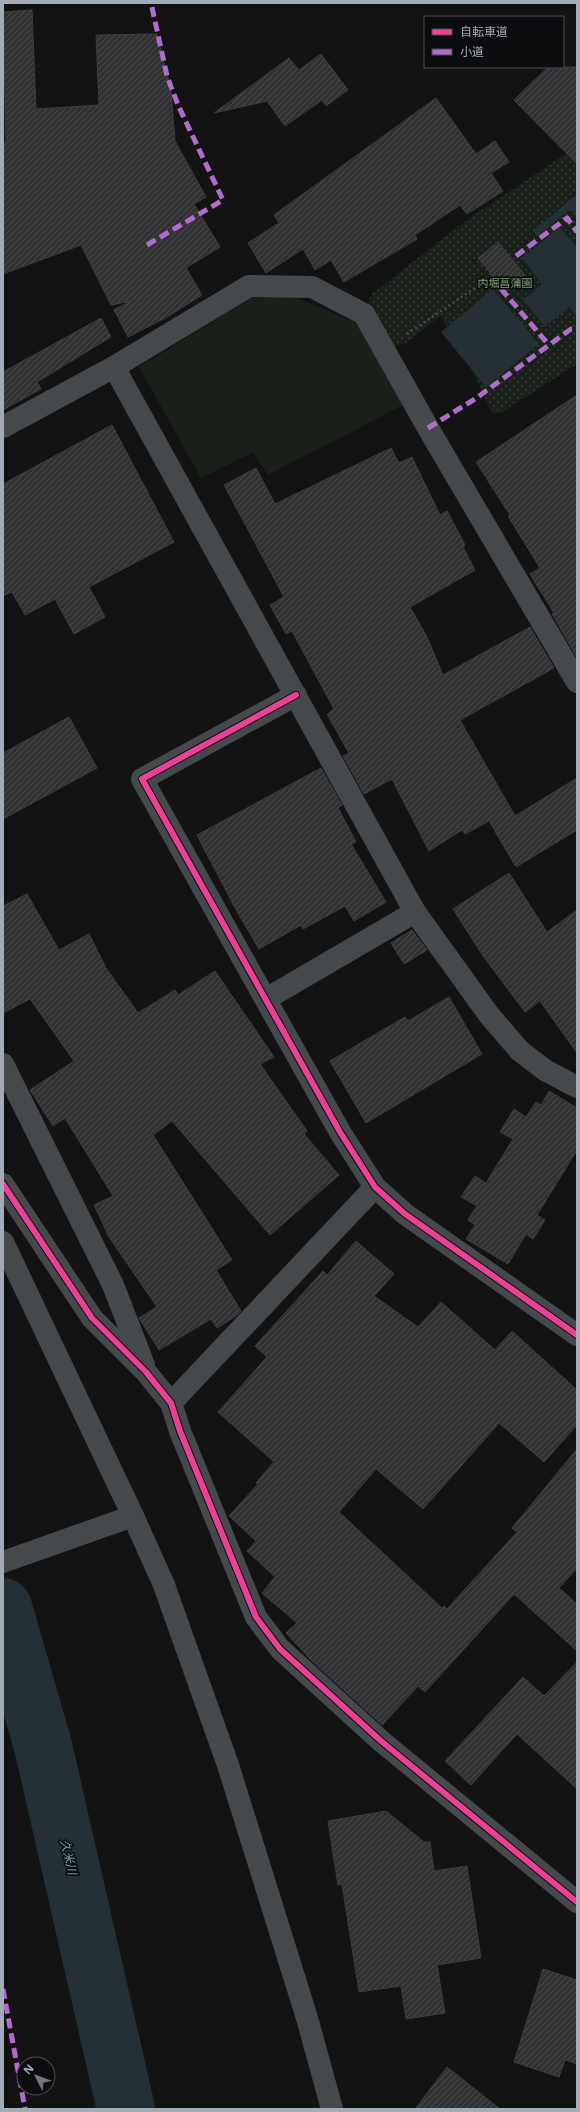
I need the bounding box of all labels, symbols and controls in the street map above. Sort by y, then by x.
legend [424,16,564,68]
text: 自転車道 [460,23,508,40]
text: 小道 [460,43,484,60]
park label: 内堀菖蒲園 [478,275,533,290]
water label: 久米川 [57,1838,82,1878]
north arrow [16,2056,56,2096]
text: N [20,2061,37,2077]

